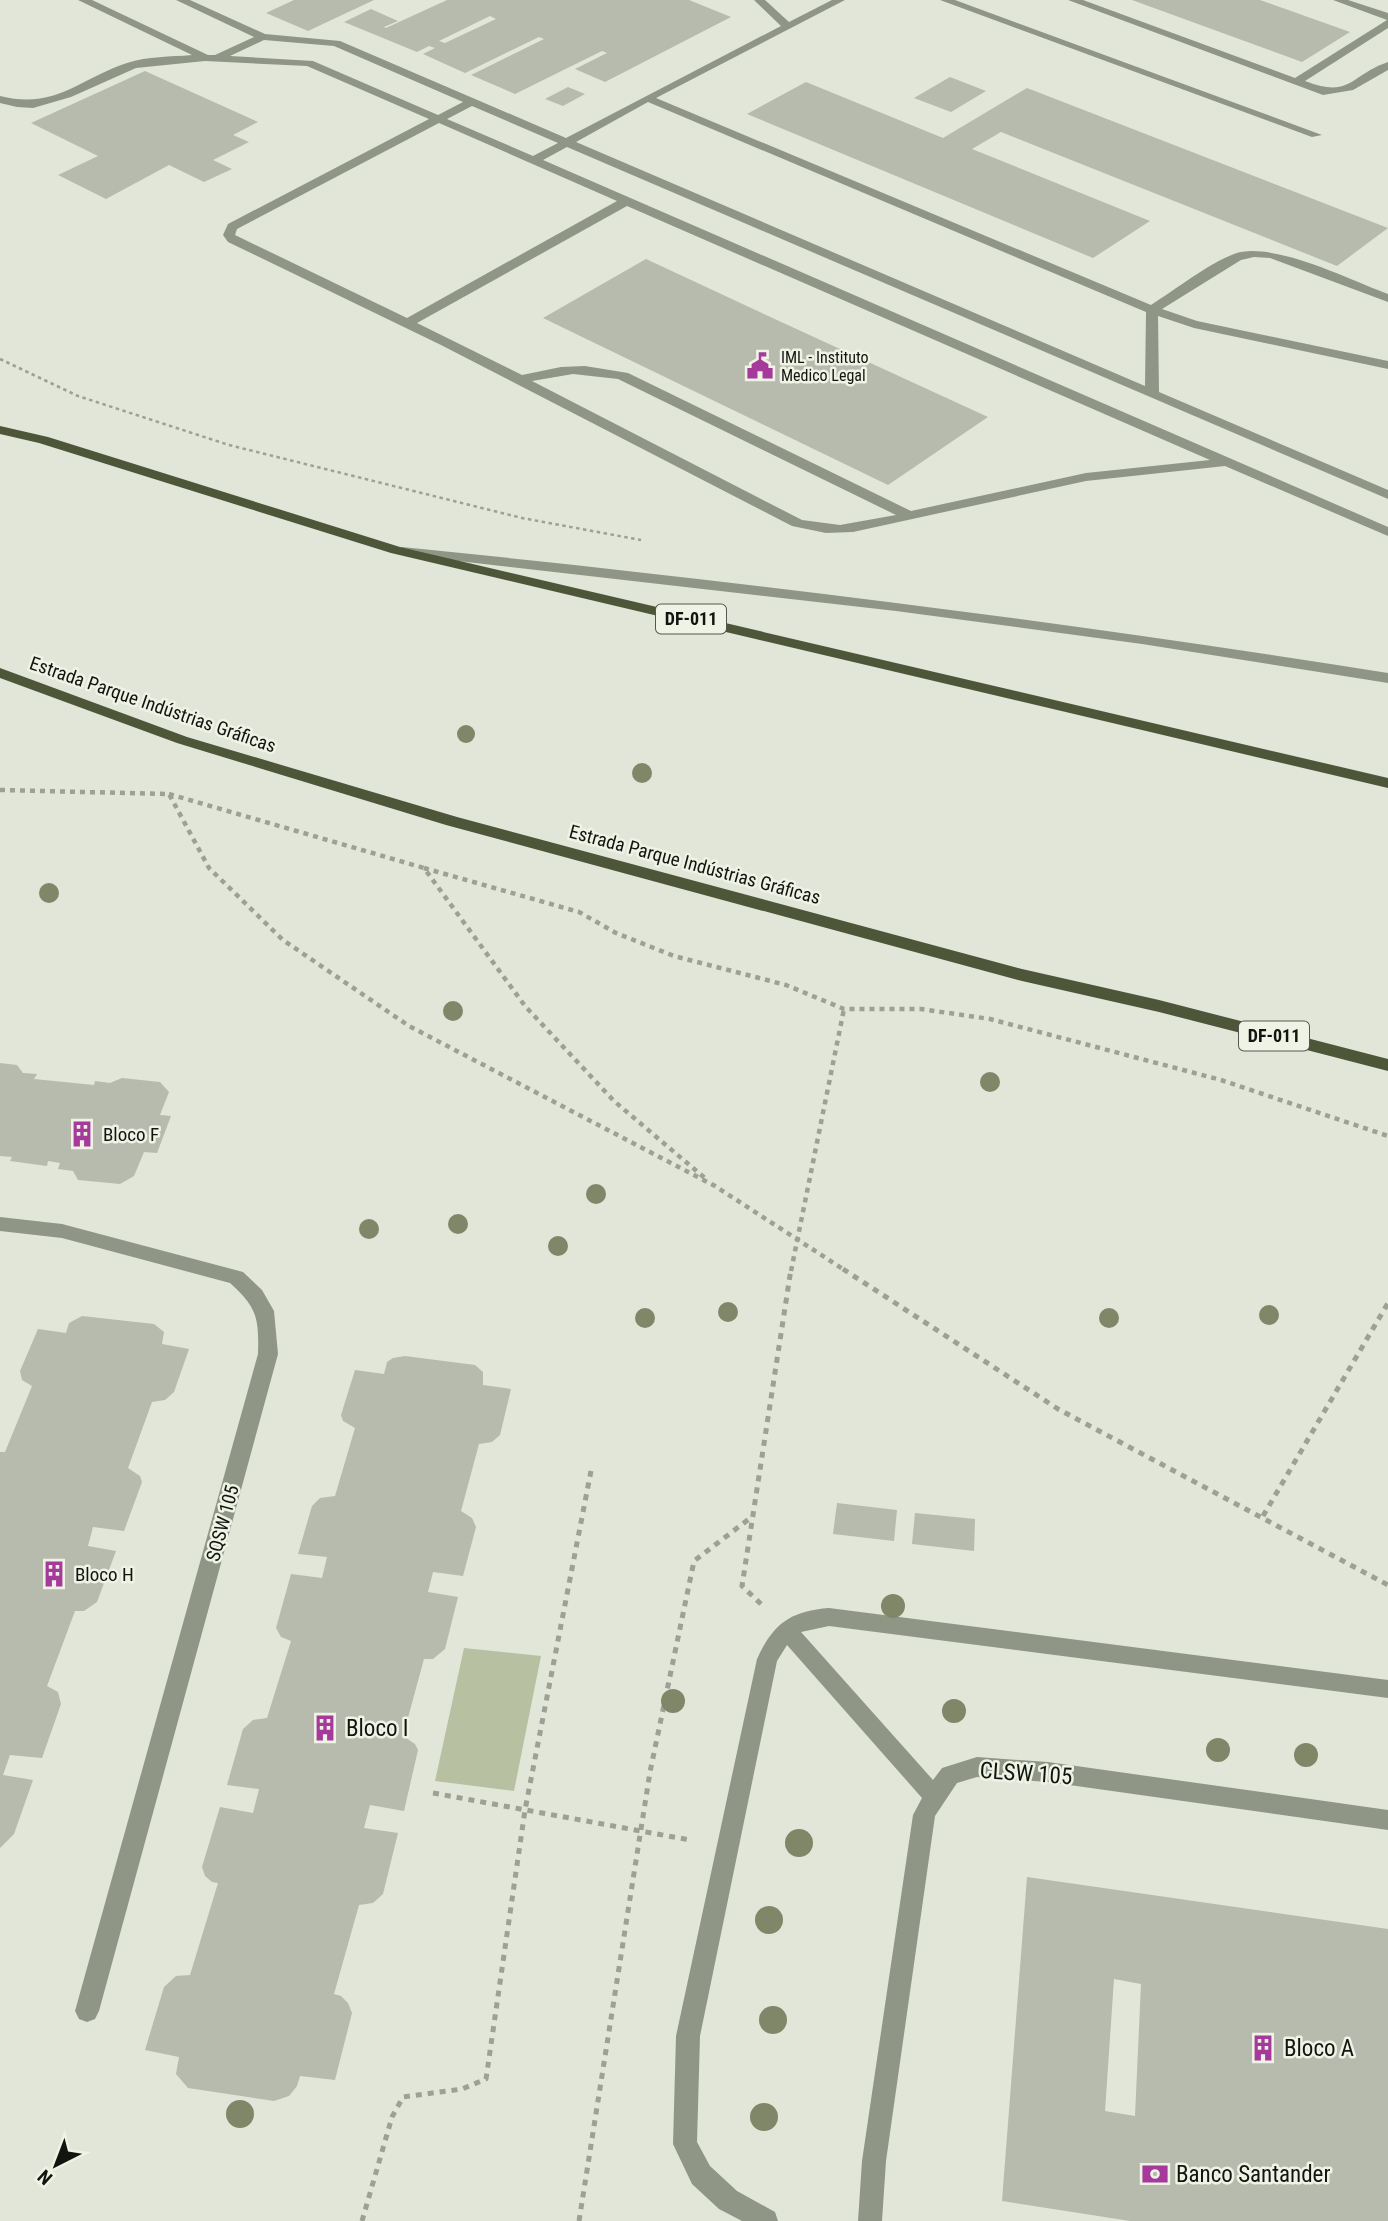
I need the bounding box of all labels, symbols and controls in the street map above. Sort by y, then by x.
place label: IML - Instituto Medico Legal [781,348,869,385]
public building icon: IML - Instituto Medico Legal [745,351,775,381]
road number: DF-011 [656,604,726,634]
street label: Estrada Parque Indústrias Gráficas [27,651,279,758]
street label: Estrada Parque Indústrias Gráficas [567,820,823,909]
road number: DF-011 [1239,1021,1309,1050]
building icon: Bloco F [67,1119,97,1149]
place label: Bloco F [103,1123,159,1146]
street label: SQSW 105 [201,1482,244,1564]
building icon: Bloco H [39,1559,69,1589]
place label: Bloco H [75,1563,134,1586]
building icon: Bloco I [310,1713,340,1743]
place label: Bloco I [346,1715,409,1742]
street label: CLSW 105 [979,1757,1073,1790]
building icon: Bloco A [1248,2033,1278,2063]
place label: Bloco A [1284,2035,1354,2062]
north arrow [21,2130,91,2200]
bank icon: Banco Santander [1140,2159,1170,2189]
place label: Banco Santander [1176,2161,1330,2188]
text: N [33,2165,57,2190]

